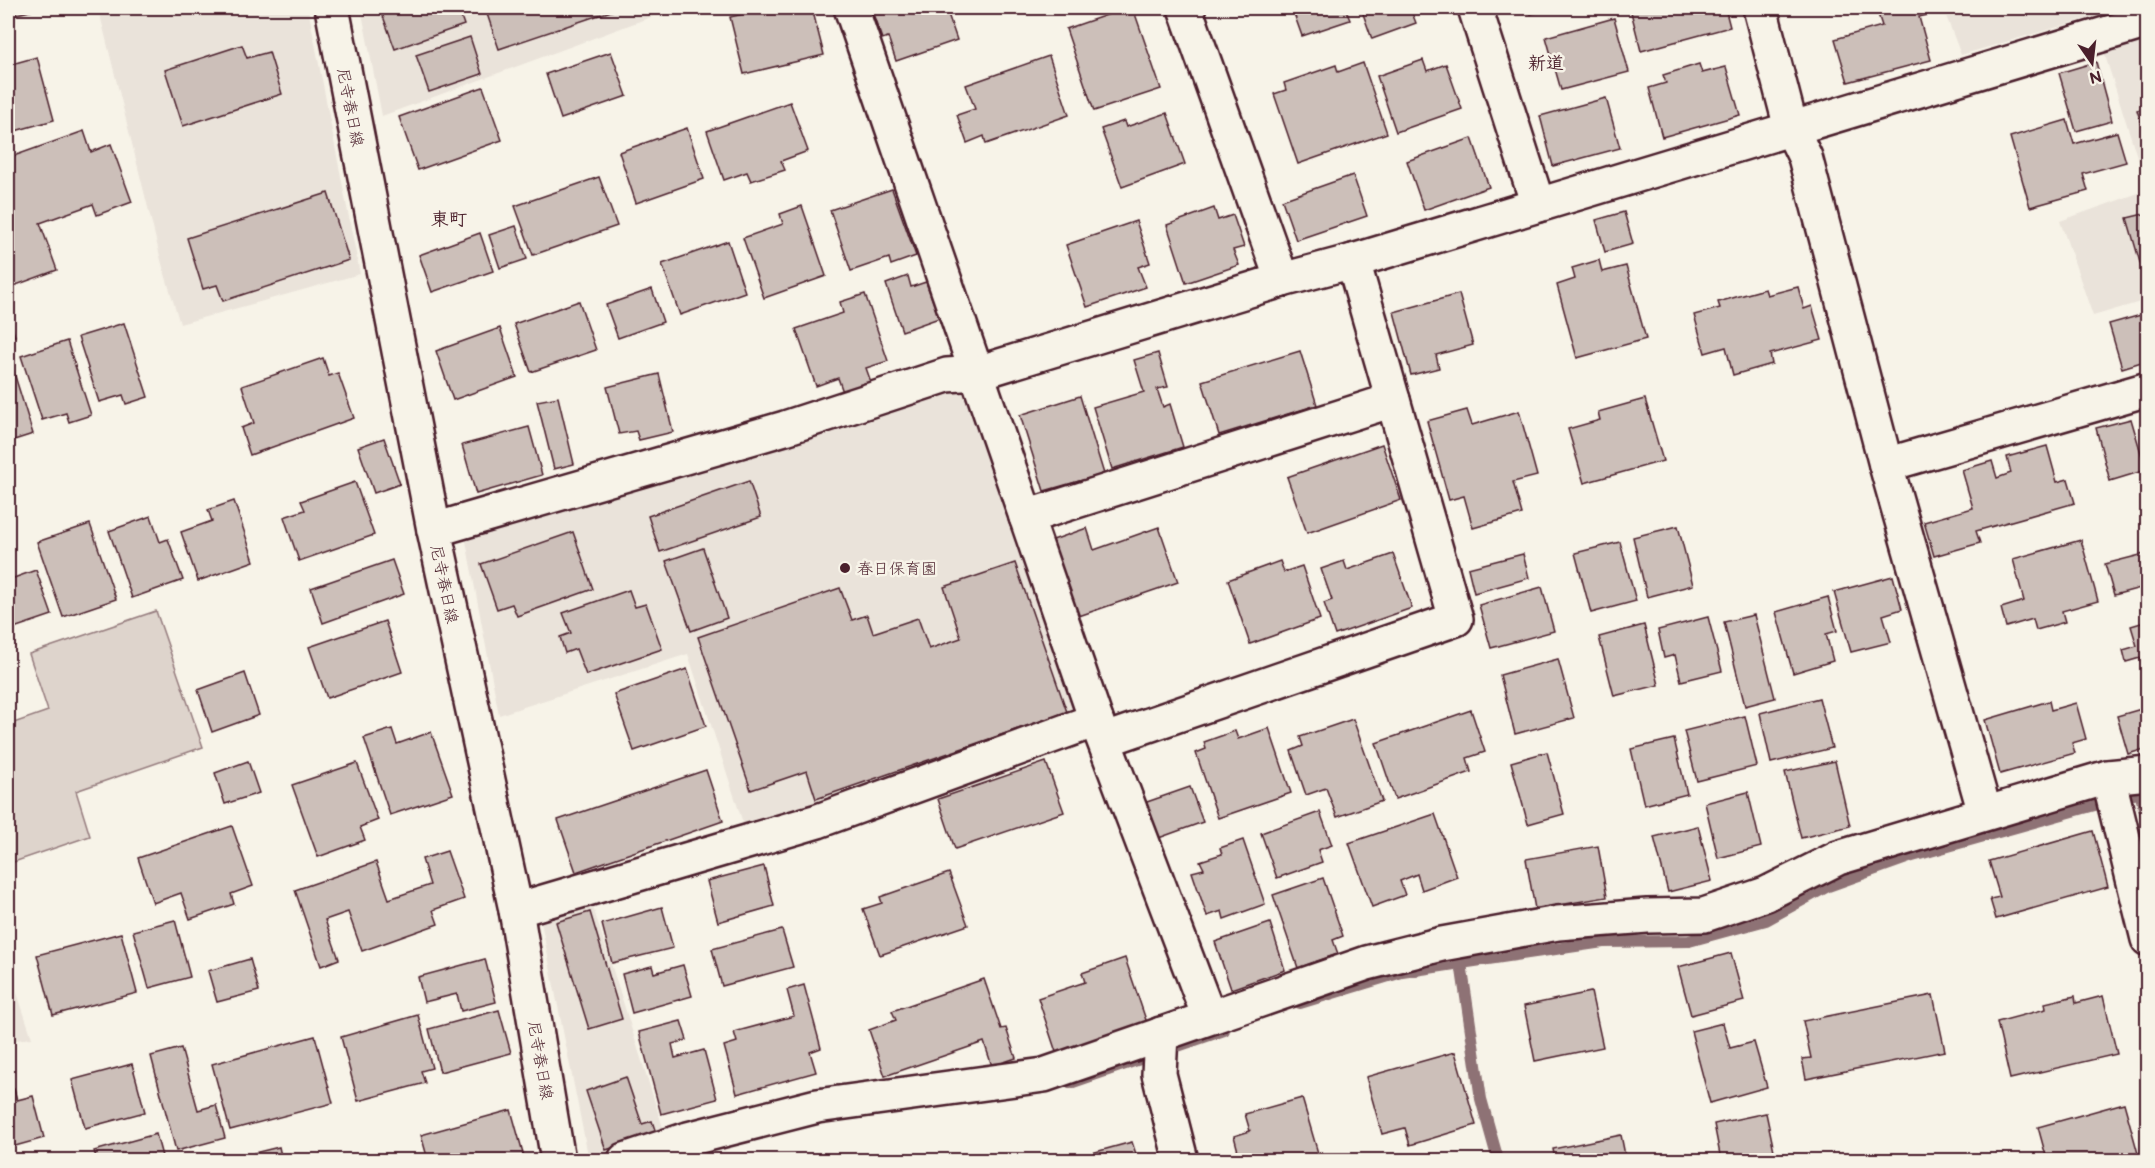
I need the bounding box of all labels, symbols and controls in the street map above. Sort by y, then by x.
north arrow [2062,33,2122,93]
district label: 新道 [1528,53,1564,74]
text: N [2087,65,2103,87]
street label: 尼寺春日線 [333,66,366,148]
district label: 東町 [431,209,467,230]
street label: 尼寺春日線 [426,543,461,625]
place label: 春日保育園 [857,560,937,579]
marker: 春日保育園 [838,561,852,575]
street label: 尼寺春日線 [523,1019,556,1101]

